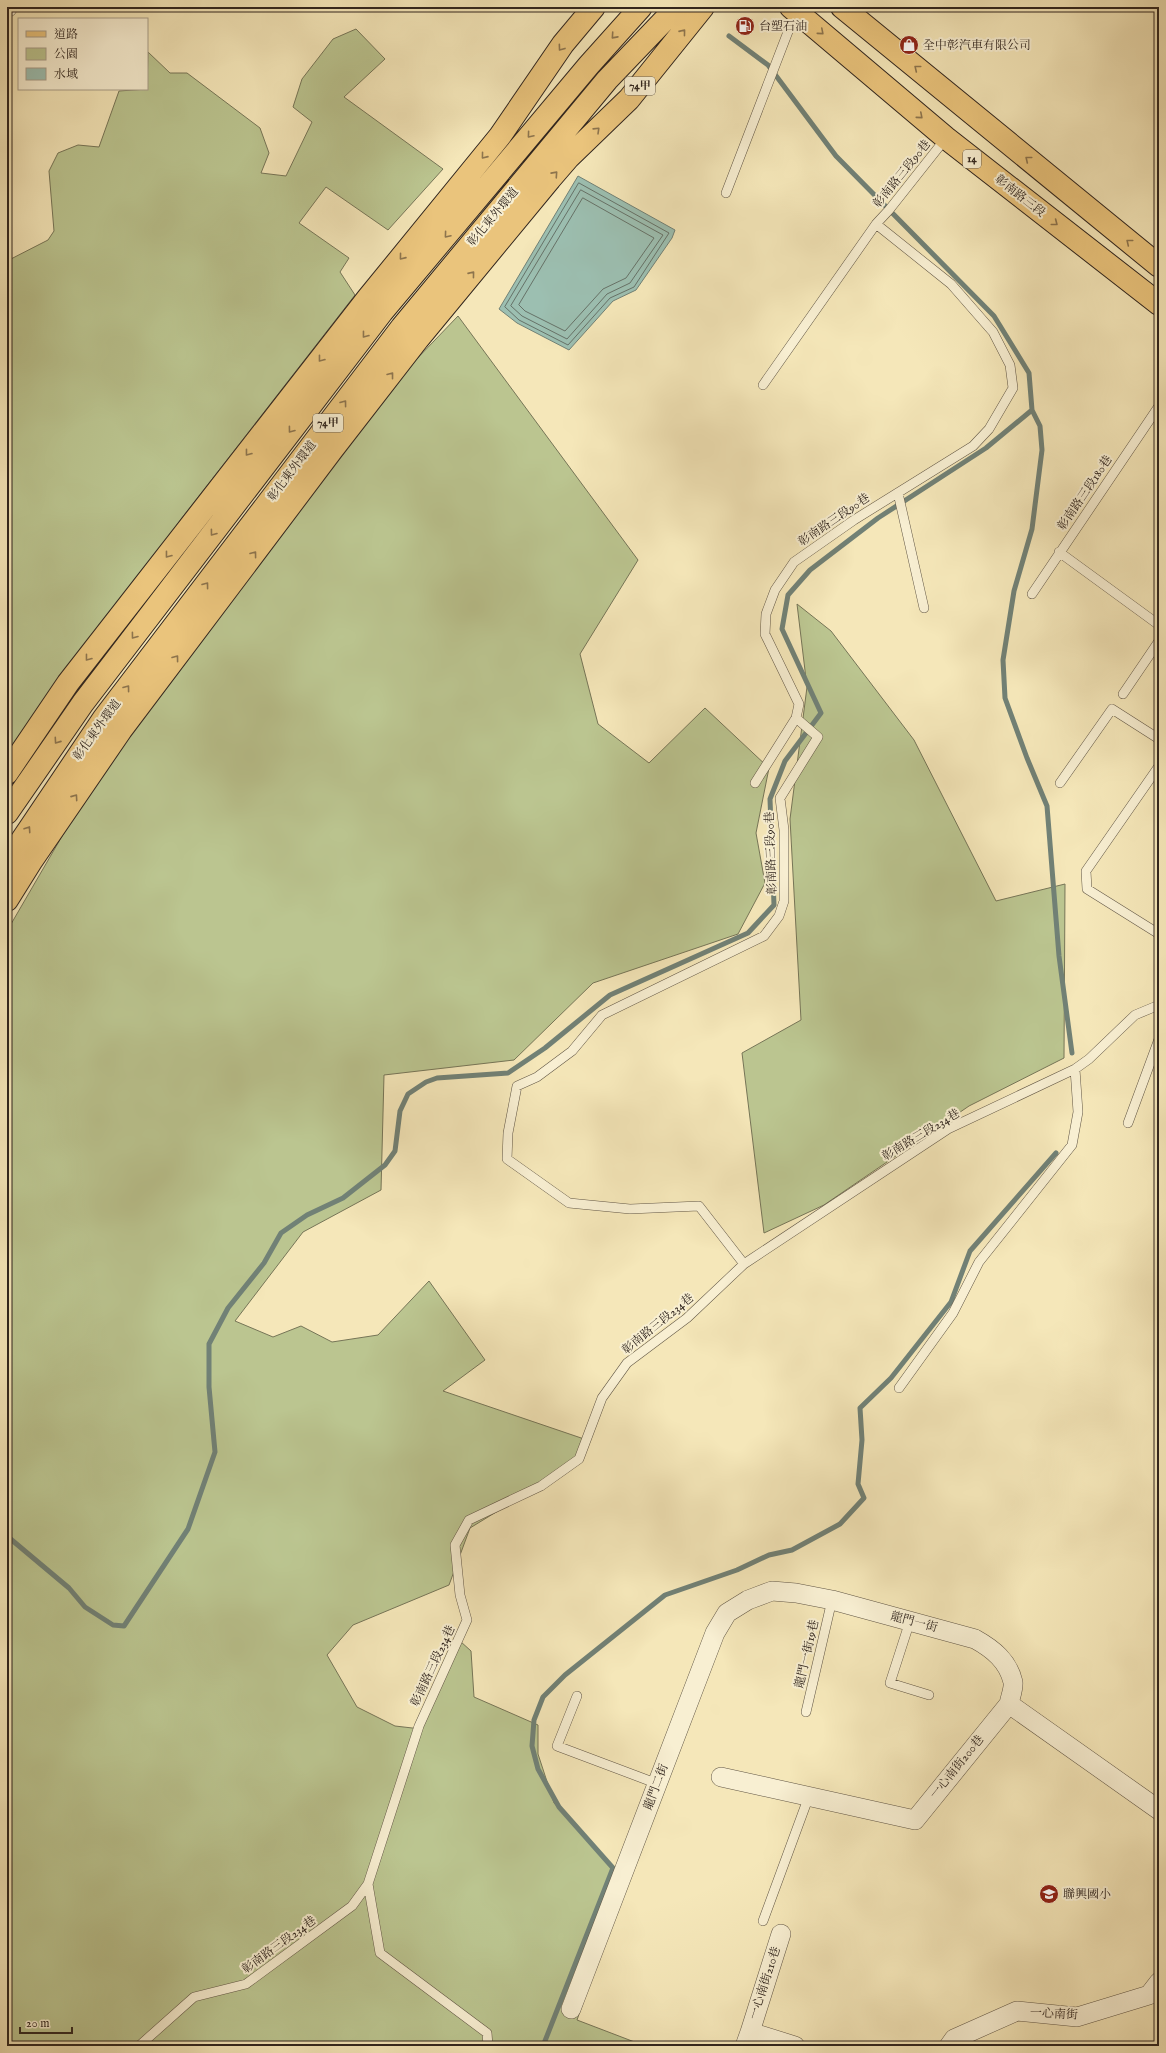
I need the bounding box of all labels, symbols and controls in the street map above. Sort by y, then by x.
fuel station icon: 台塑石油 [734,15,756,37]
legend [18,18,148,90]
place label: 台塑石油 [759,19,807,34]
text: 道路 [54,27,78,42]
one-way arrow [817,27,824,34]
one-way arrow [678,30,685,37]
one-way arrow [612,31,619,38]
shop icon: 全中彰汽車有限公司 [898,34,920,56]
place label: 全中彰汽車有限公司 [923,38,1031,53]
one-way arrow [558,43,565,50]
text: 公園 [54,47,78,62]
one-way arrow [914,65,922,72]
text: 水域 [54,67,78,82]
road number: 74甲 [625,77,655,95]
one-way arrow [915,112,923,119]
one-way arrow [592,127,600,135]
one-way arrow [528,130,535,137]
street label: 彰南路三段90巷 [870,137,934,211]
road number: 14 [963,150,981,168]
one-way arrow [481,152,488,159]
one-way arrow [1026,157,1033,164]
one-way arrow [550,171,557,178]
street label: 彰南路三段 [992,172,1048,220]
street label: 彰化東外環道 [464,185,522,249]
one-way arrow [1050,218,1057,225]
one-way arrow [444,230,451,237]
one-way arrow [1126,239,1133,246]
one-way arrow [399,253,406,260]
one-way arrow [468,271,475,279]
one-way arrow [362,331,369,338]
one-way arrow [319,355,326,362]
one-way arrow [386,373,393,380]
one-way arrow [339,400,346,407]
road number: 74甲 [313,414,343,432]
one-way arrow [289,425,296,432]
street label: 彰化東外環道 [264,438,320,504]
one-way arrow [246,449,253,456]
street label: 彰南路三段180巷 [1054,453,1116,533]
street label: 彰南路三段90巷 [795,491,873,549]
one-way arrow [210,529,217,536]
one-way arrow [166,551,173,558]
one-way arrow [249,551,257,558]
one-way arrow [201,582,208,589]
one-way arrow [132,632,139,639]
one-way arrow [86,653,93,660]
one-way arrow [171,655,178,662]
one-way arrow [122,686,129,693]
street label: 彰化東外環道 [70,696,124,764]
one-way arrow [54,737,62,744]
one-way arrow [70,795,77,802]
street label: 彰南路三段90巷 [762,811,780,895]
one-way arrow [23,826,31,833]
street label: 彰南路三段234巷 [879,1106,963,1164]
street label: 彰南路三段234巷 [619,1290,697,1358]
street label: 龍門一街 [889,1609,940,1636]
street label: 龍門一街19巷 [792,1618,822,1690]
street label: 彰南路三段234巷 [408,1623,458,1709]
street label: 一心南街200巷 [927,1732,987,1802]
street label: 龍門二街 [640,1761,672,1812]
school or university icon: 聯興國小 [1038,1883,1060,1905]
place label: 聯興國小 [1063,1887,1111,1902]
street label: 彰南路三段234巷 [239,1913,319,1977]
street label: 一心南街210巷 [746,1945,784,2021]
street label: 一心南街 [1030,2005,1079,2023]
scale bar [20,2009,72,2035]
text: 20 m [26,2016,49,2031]

